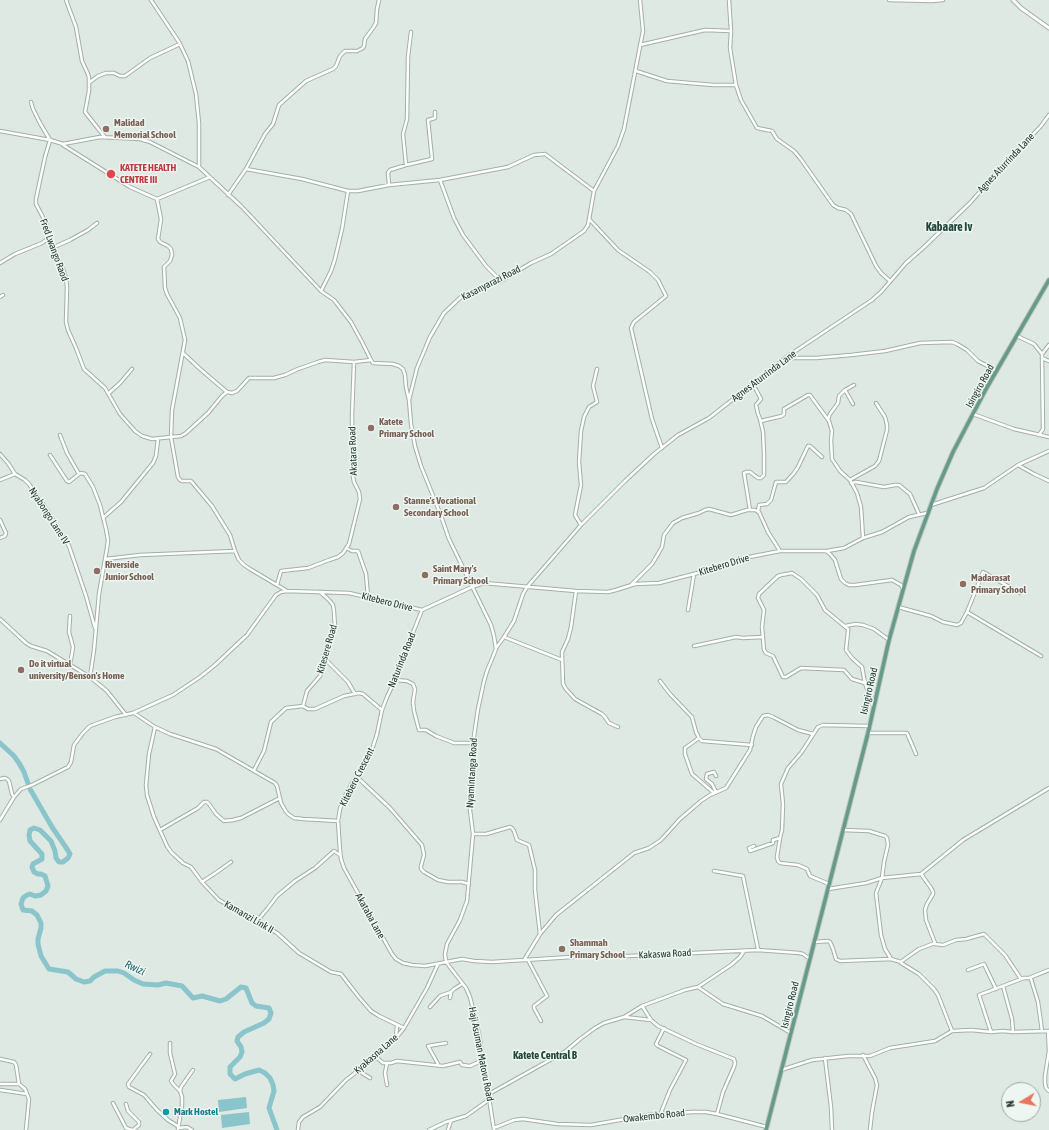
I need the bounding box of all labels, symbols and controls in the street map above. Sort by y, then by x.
place label: Malidad Memorial School [114,117,176,140]
marker: Malidad Memorial School [101,124,111,134]
street label: Agnes Aturrinda Lane [975,130,1037,196]
place label: KATETE HEALTH CENTRE III [120,162,176,186]
marker: KATETE HEALTH CENTRE III [105,168,117,180]
street label: Fred Lwango Raod [37,217,71,283]
district label: Kabaare Iv [926,220,972,234]
street label: Kasanyarazi Road [459,263,523,303]
street label: Agnes Aturrinda Lane [729,348,799,404]
street label: Isingiro Road [963,362,997,410]
place label: Katete Primary School [379,416,434,440]
marker: Katete Primary School [366,423,376,433]
street label: Akatara Road [346,426,360,476]
street label: Nyabongo Lane IV [26,485,72,547]
place label: Stanne's Vocational Secondary School [404,495,476,518]
marker: Stanne's Vocational Secondary School [391,502,401,512]
street label: Kitebero Drive [697,552,751,578]
place label: Riverside Junior School [105,559,154,582]
place label: Saint Mary's Primary School [433,563,488,586]
marker: Riverside Junior School [92,566,102,576]
marker: Saint Mary's Primary School [420,570,430,580]
place label: Madarasat Primary School [971,572,1026,596]
marker: Madarasat Primary School [958,579,968,589]
street label: Kitebero Drive [360,590,414,614]
street label: Kitesere Road [314,623,340,675]
street label: Naturinda Road [386,631,418,689]
place label: Do it virtual university/Benson's Home [29,658,124,682]
marker: Do it virtual university/Benson's Home [16,665,26,675]
street label: Isingiro Road [858,666,880,716]
street label: Nyamintanga Road [464,737,480,809]
street label: Kitebero Crescent [337,746,377,808]
street label: Akataba Lane [353,891,387,941]
street label: Kamanzi Link II [222,898,276,936]
place label: Shammah Primary School [570,937,625,960]
marker: Shammah Primary School [557,944,567,954]
street label: Kakaswa Road [638,947,692,961]
water label: Rwizi [123,958,147,978]
street label: Isingiro Road [778,980,802,1030]
street label: Haji Asuman Matovu Road [466,1006,496,1102]
street label: Kyakasna Lane [351,1032,401,1076]
district label: Katete Central B [513,1049,577,1063]
north arrow [1001,1082,1041,1122]
text: N [1004,1100,1017,1108]
place label: Mark Hostel [174,1106,218,1118]
marker: Mark Hostel [161,1107,171,1117]
street label: Owakembo Road [622,1107,686,1125]

